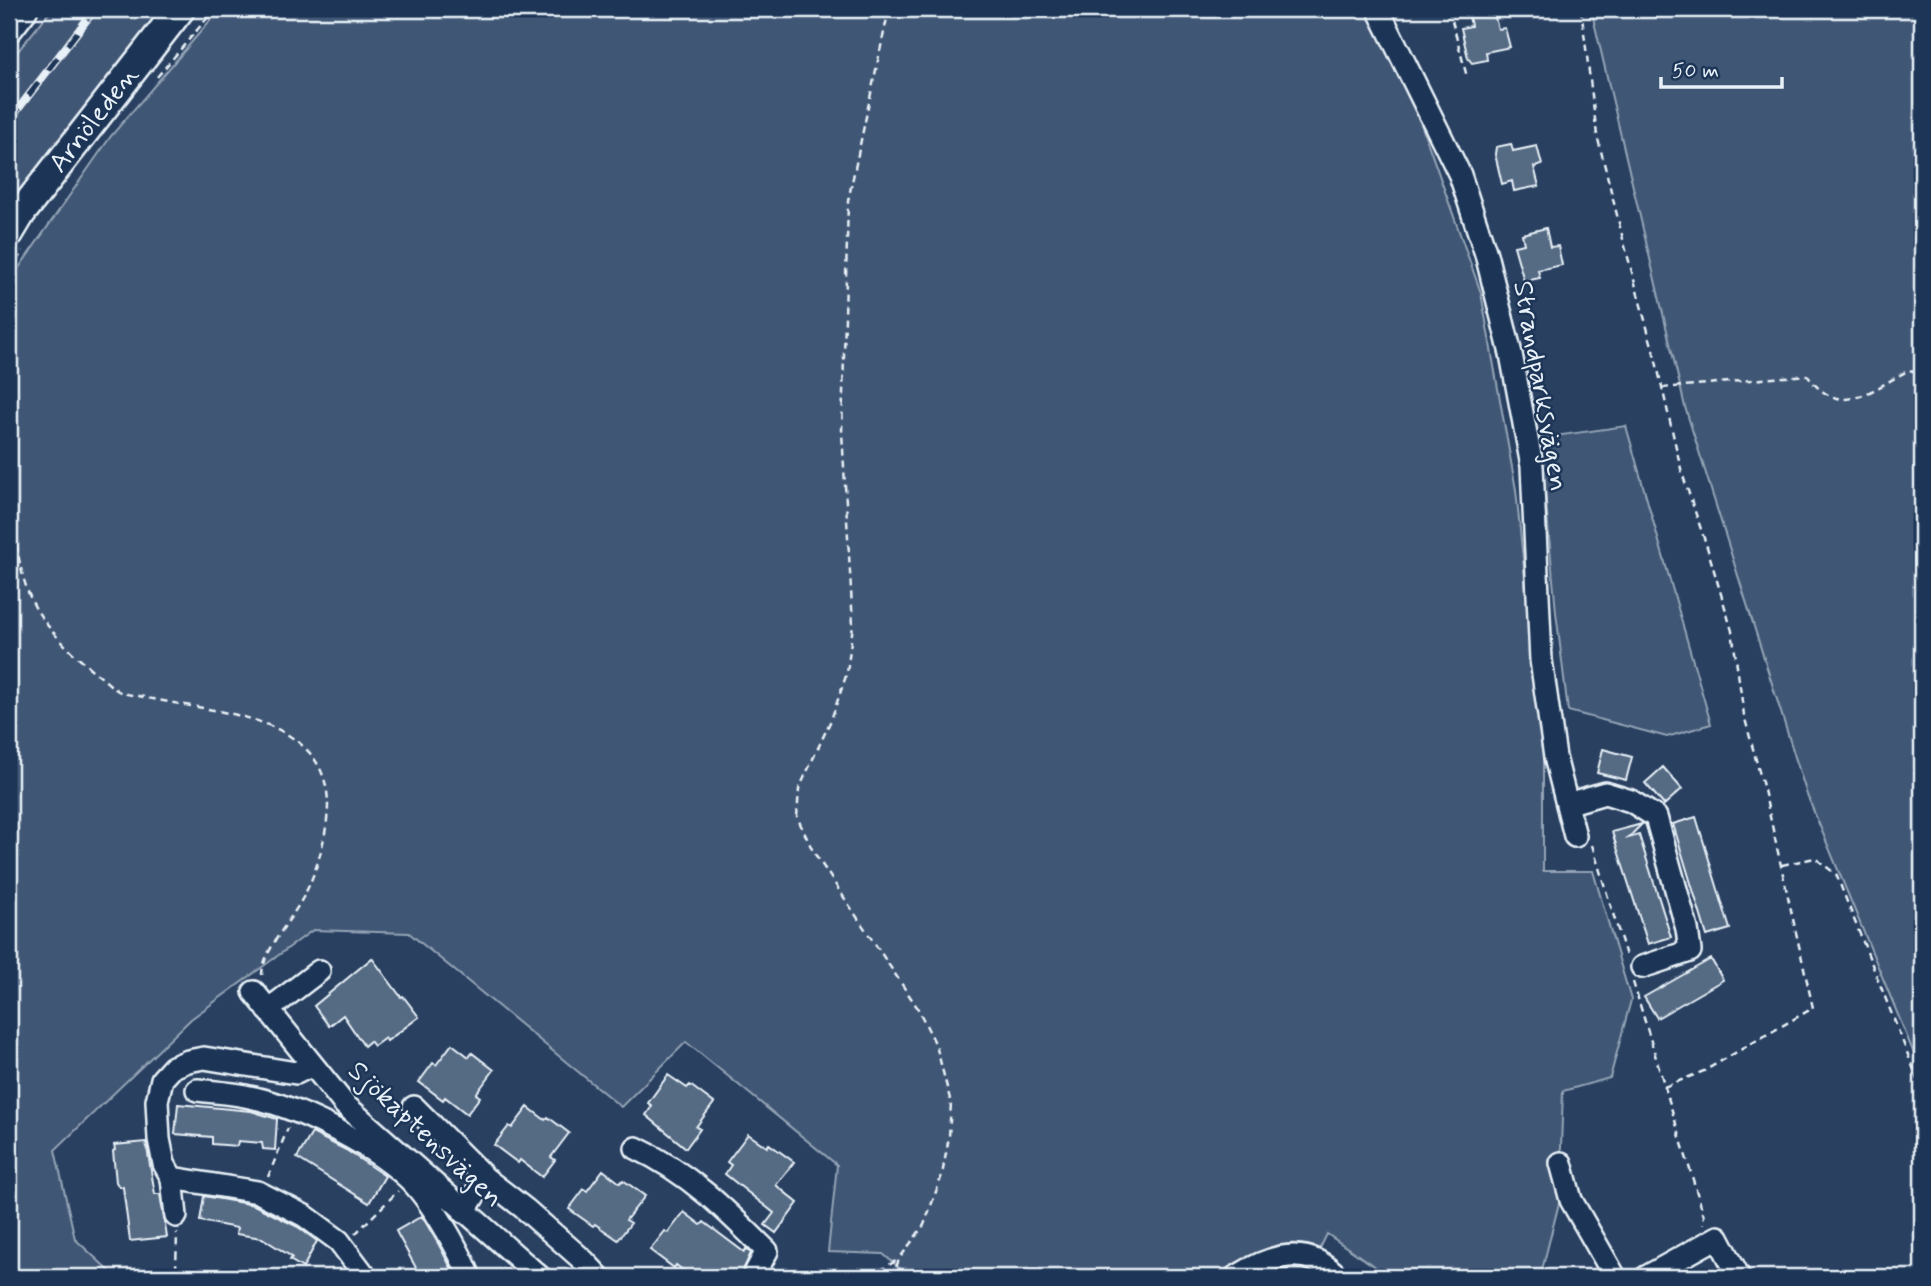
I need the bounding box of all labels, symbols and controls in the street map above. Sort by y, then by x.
scale bar [1661,46,1782,90]
text: 50 m [1672,57,1719,85]
street label: Arnöleden [40,58,147,181]
street label: Strandparksvägen [1503,278,1577,494]
street label: Sjökaptensvägen [339,1053,511,1217]

